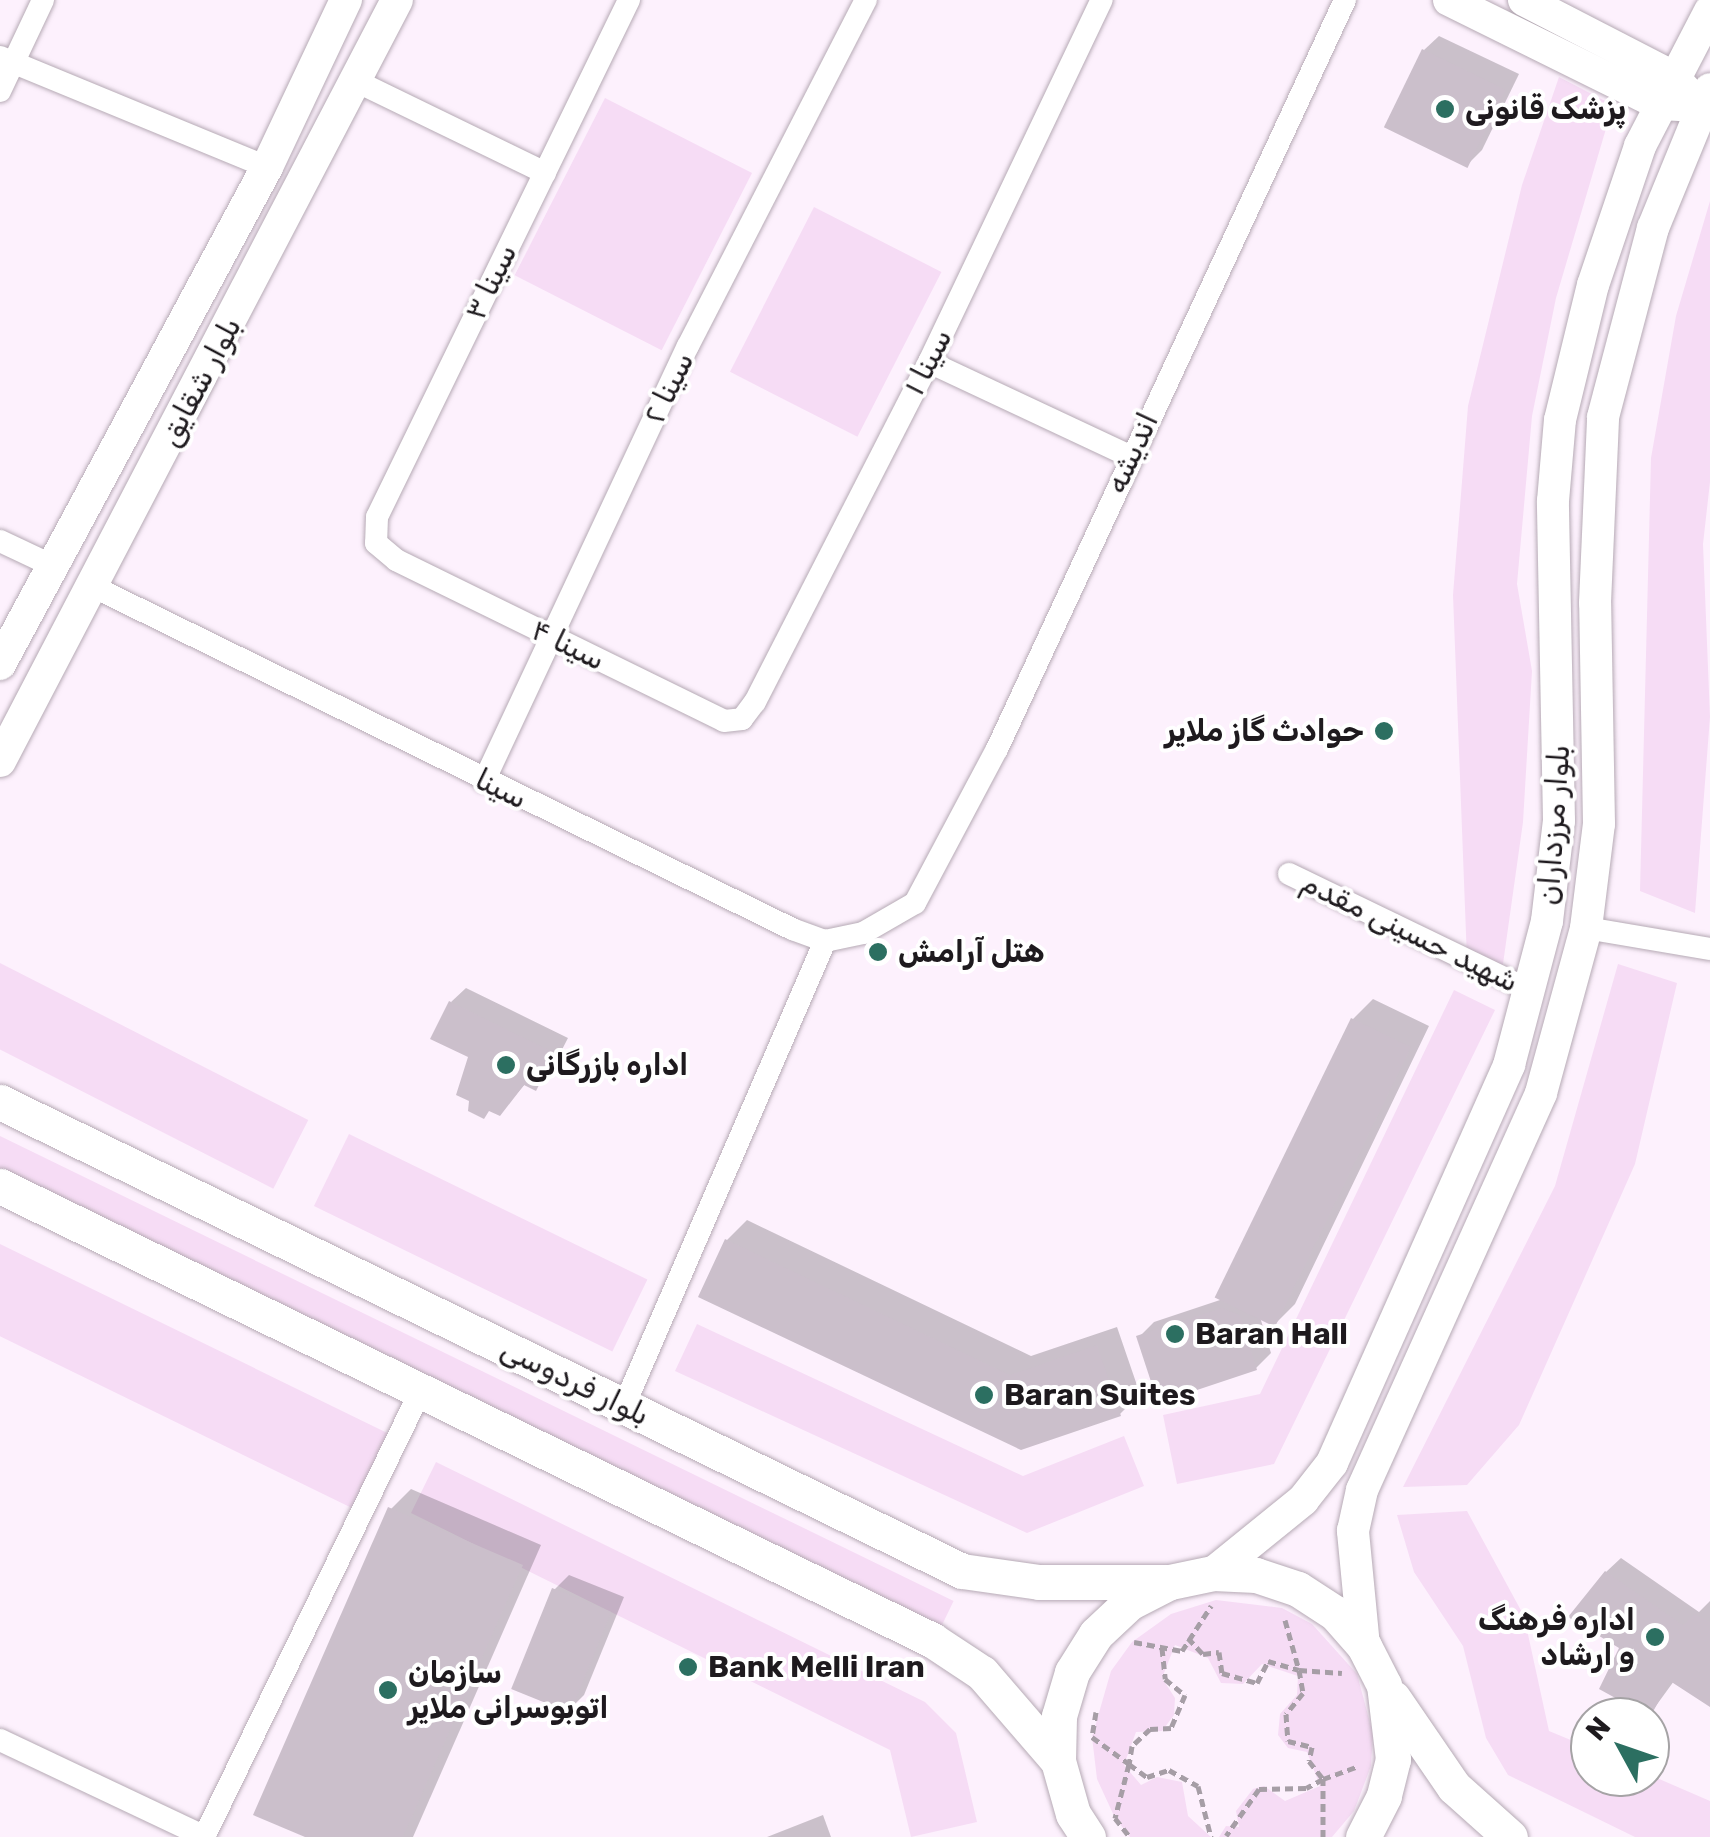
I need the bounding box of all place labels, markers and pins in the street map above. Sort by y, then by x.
place label: پزشک قانونی [1465,91,1626,127]
marker: پزشک قانونی [1434,98,1456,120]
place label: حوادث گاز ملایر [1165,713,1364,749]
marker: حوادث گاز ملایر [1373,720,1395,742]
place label: هتل آرامش [898,934,1045,970]
marker: هتل آرامش [867,941,889,963]
place label: اداره بازرگانی [526,1047,688,1083]
marker: اداره بازرگانی [495,1054,517,1076]
place label: Baran Hall [1195,1316,1348,1352]
marker: Baran Hall [1164,1323,1186,1345]
place label: Baran Suites [1004,1377,1196,1413]
marker: Baran Suites [973,1384,995,1406]
place label: اداره فرهنگ و ارشاد [1478,1602,1635,1672]
marker: اداره فرهنگ و ارشاد [1644,1626,1666,1648]
place label: Bank Melli Iran [708,1649,925,1685]
place label: سازمان اتوبوسرانی ملایر [408,1655,609,1726]
marker: Bank Melli Iran [677,1656,699,1678]
marker: سازمان اتوبوسرانی ملایر [377,1679,399,1701]

